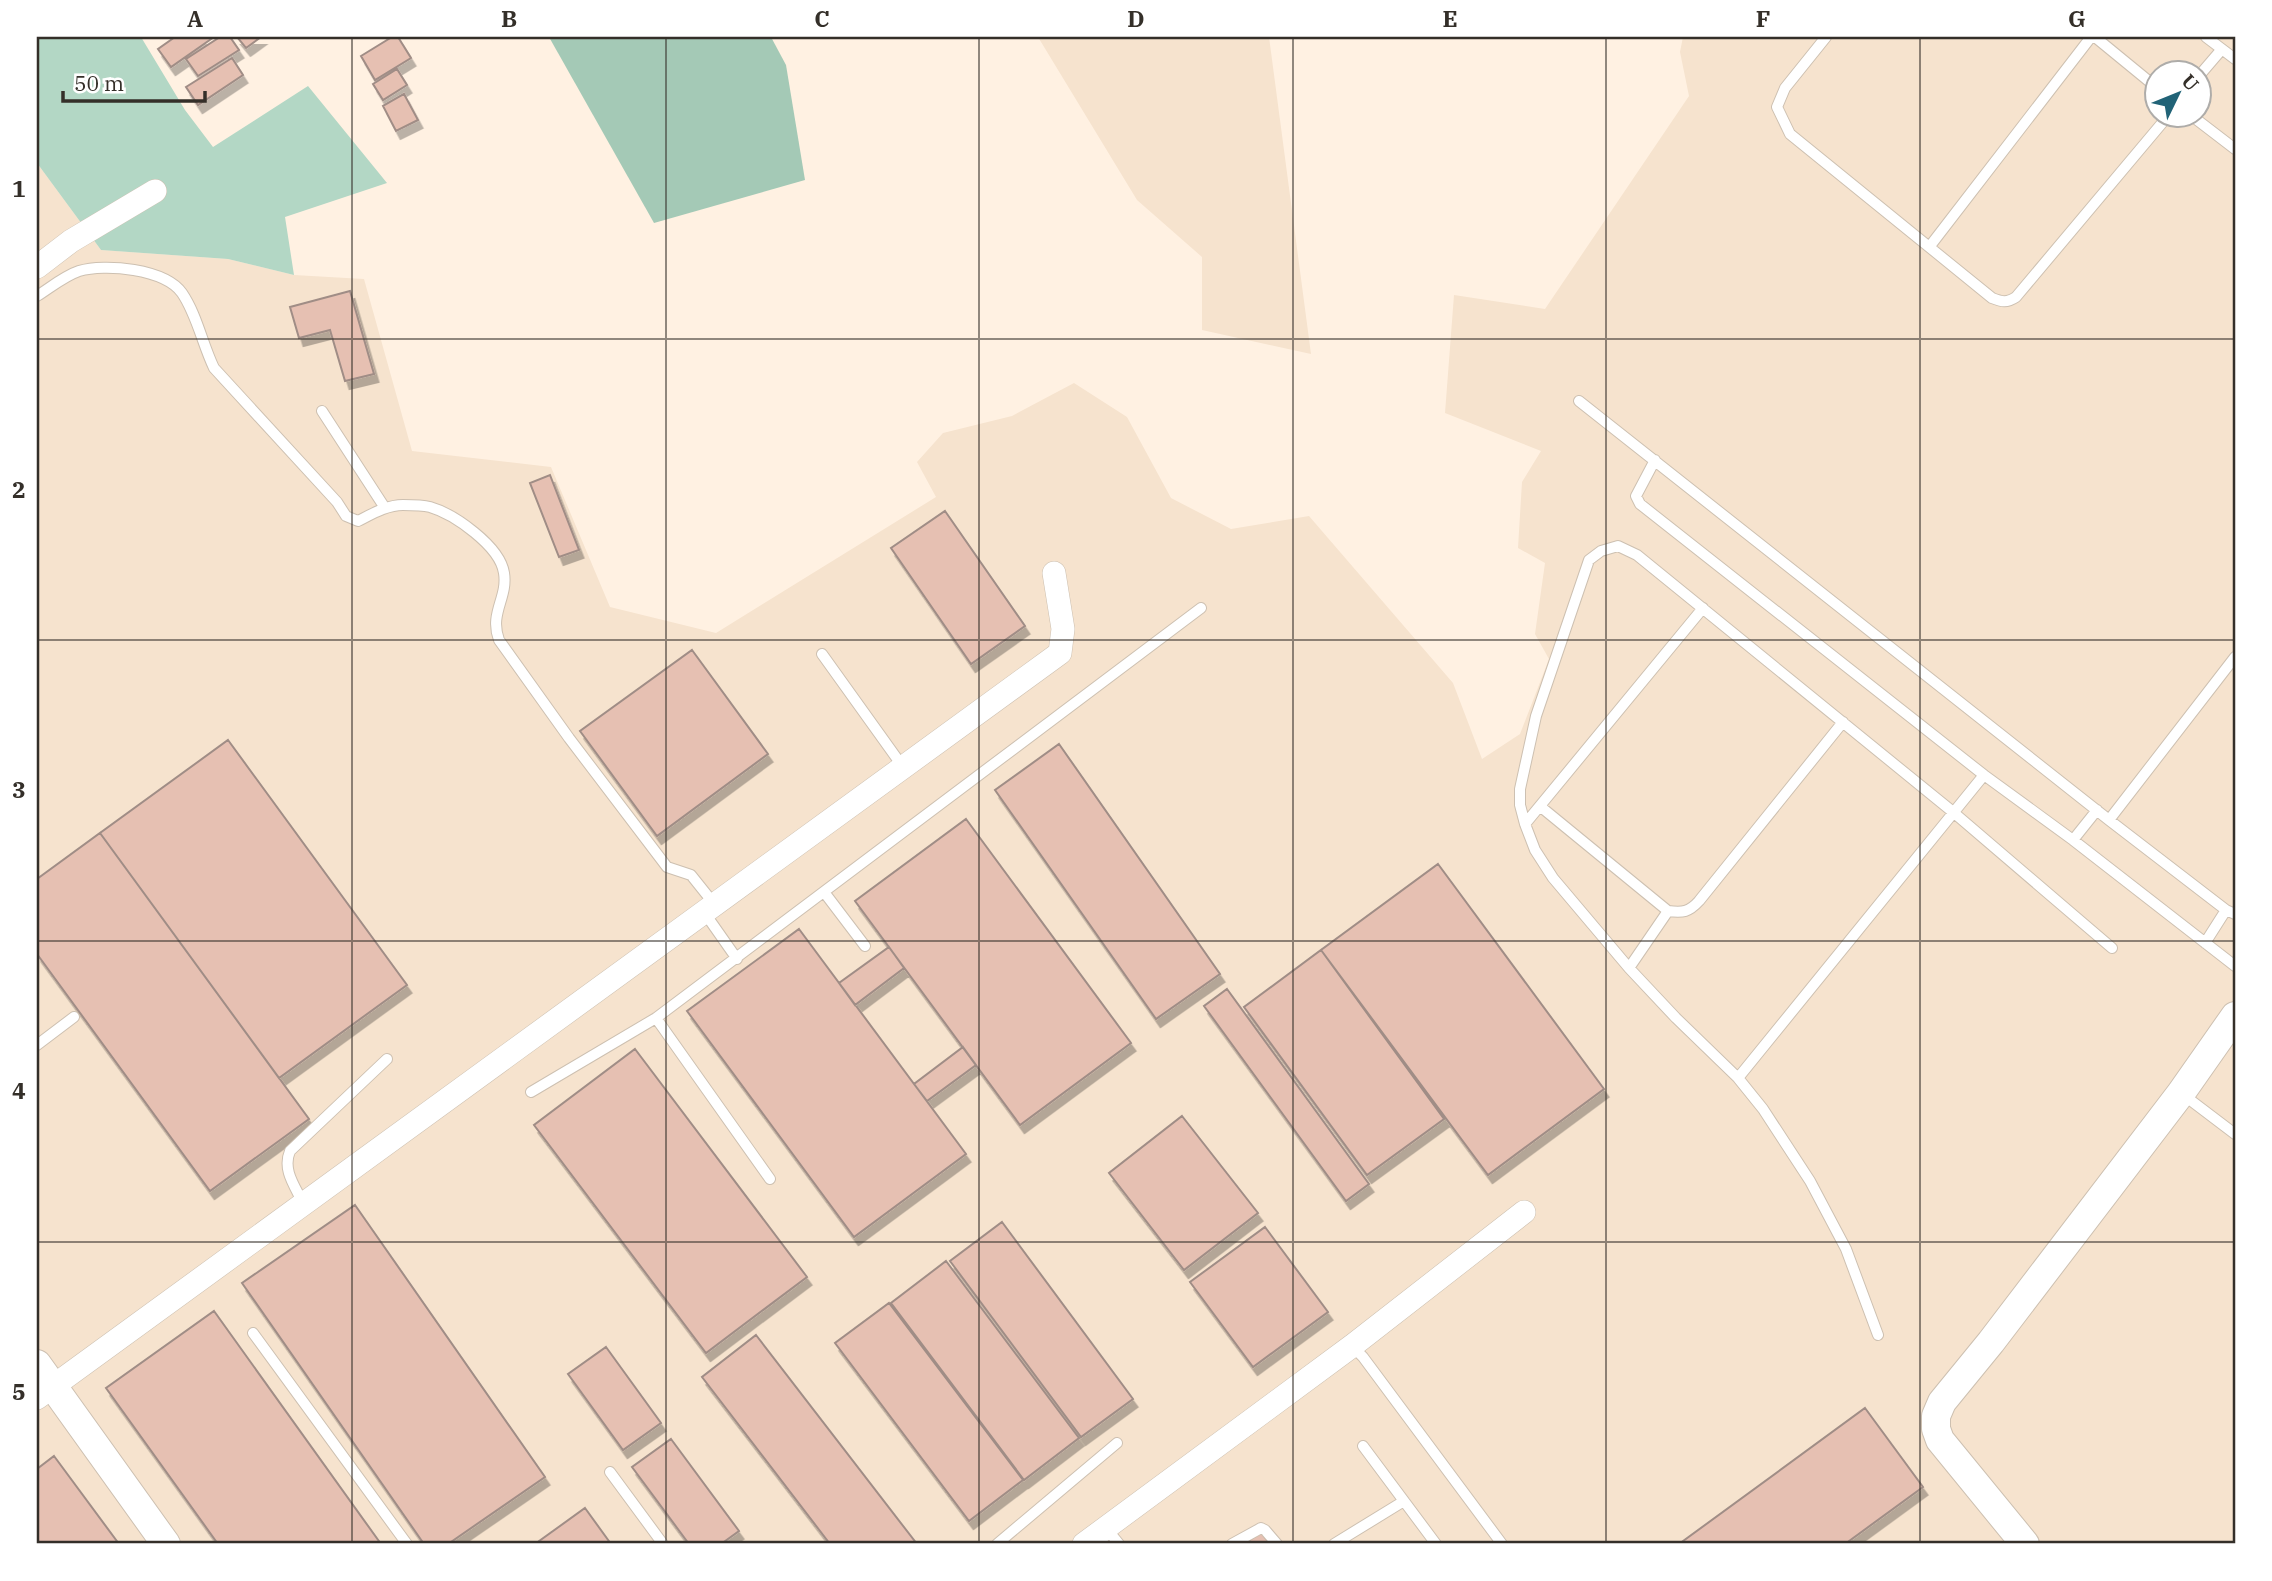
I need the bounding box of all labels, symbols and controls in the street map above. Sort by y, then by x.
text: A [187,3,203,33]
text: B [501,3,517,33]
text: C [814,3,830,33]
text: D [1127,3,1145,33]
text: E [1442,3,1458,33]
text: F [1756,3,1770,33]
text: G [2068,3,2086,33]
scale bar [63,60,205,104]
north arrow [2142,60,2212,130]
text: 50 m [74,69,124,97]
text: U [2177,69,2204,96]
text: 1 [12,173,26,203]
text: 2 [12,474,26,504]
text: 3 [12,774,26,804]
text: 4 [12,1075,26,1105]
text: 5 [12,1376,26,1406]

